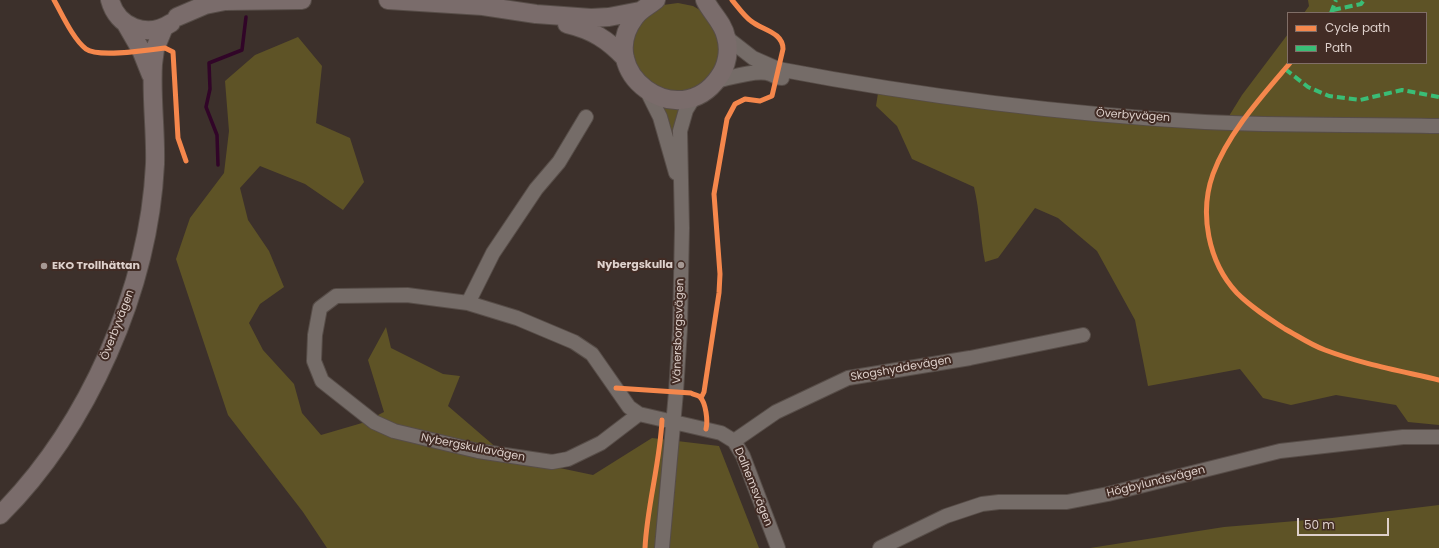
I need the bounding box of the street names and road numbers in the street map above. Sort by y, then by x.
street label: Överbyvägen [1095,107,1171,125]
street label: Vänersborgsvägen [671,278,687,384]
street label: Överbyvägen [99,288,137,362]
street label: Skogshyddevägen [850,354,952,384]
street label: Nybergskullavägen [420,431,526,465]
street label: Dalhemsvägen [731,446,775,528]
street label: Högbylundsvägen [1106,463,1206,501]

